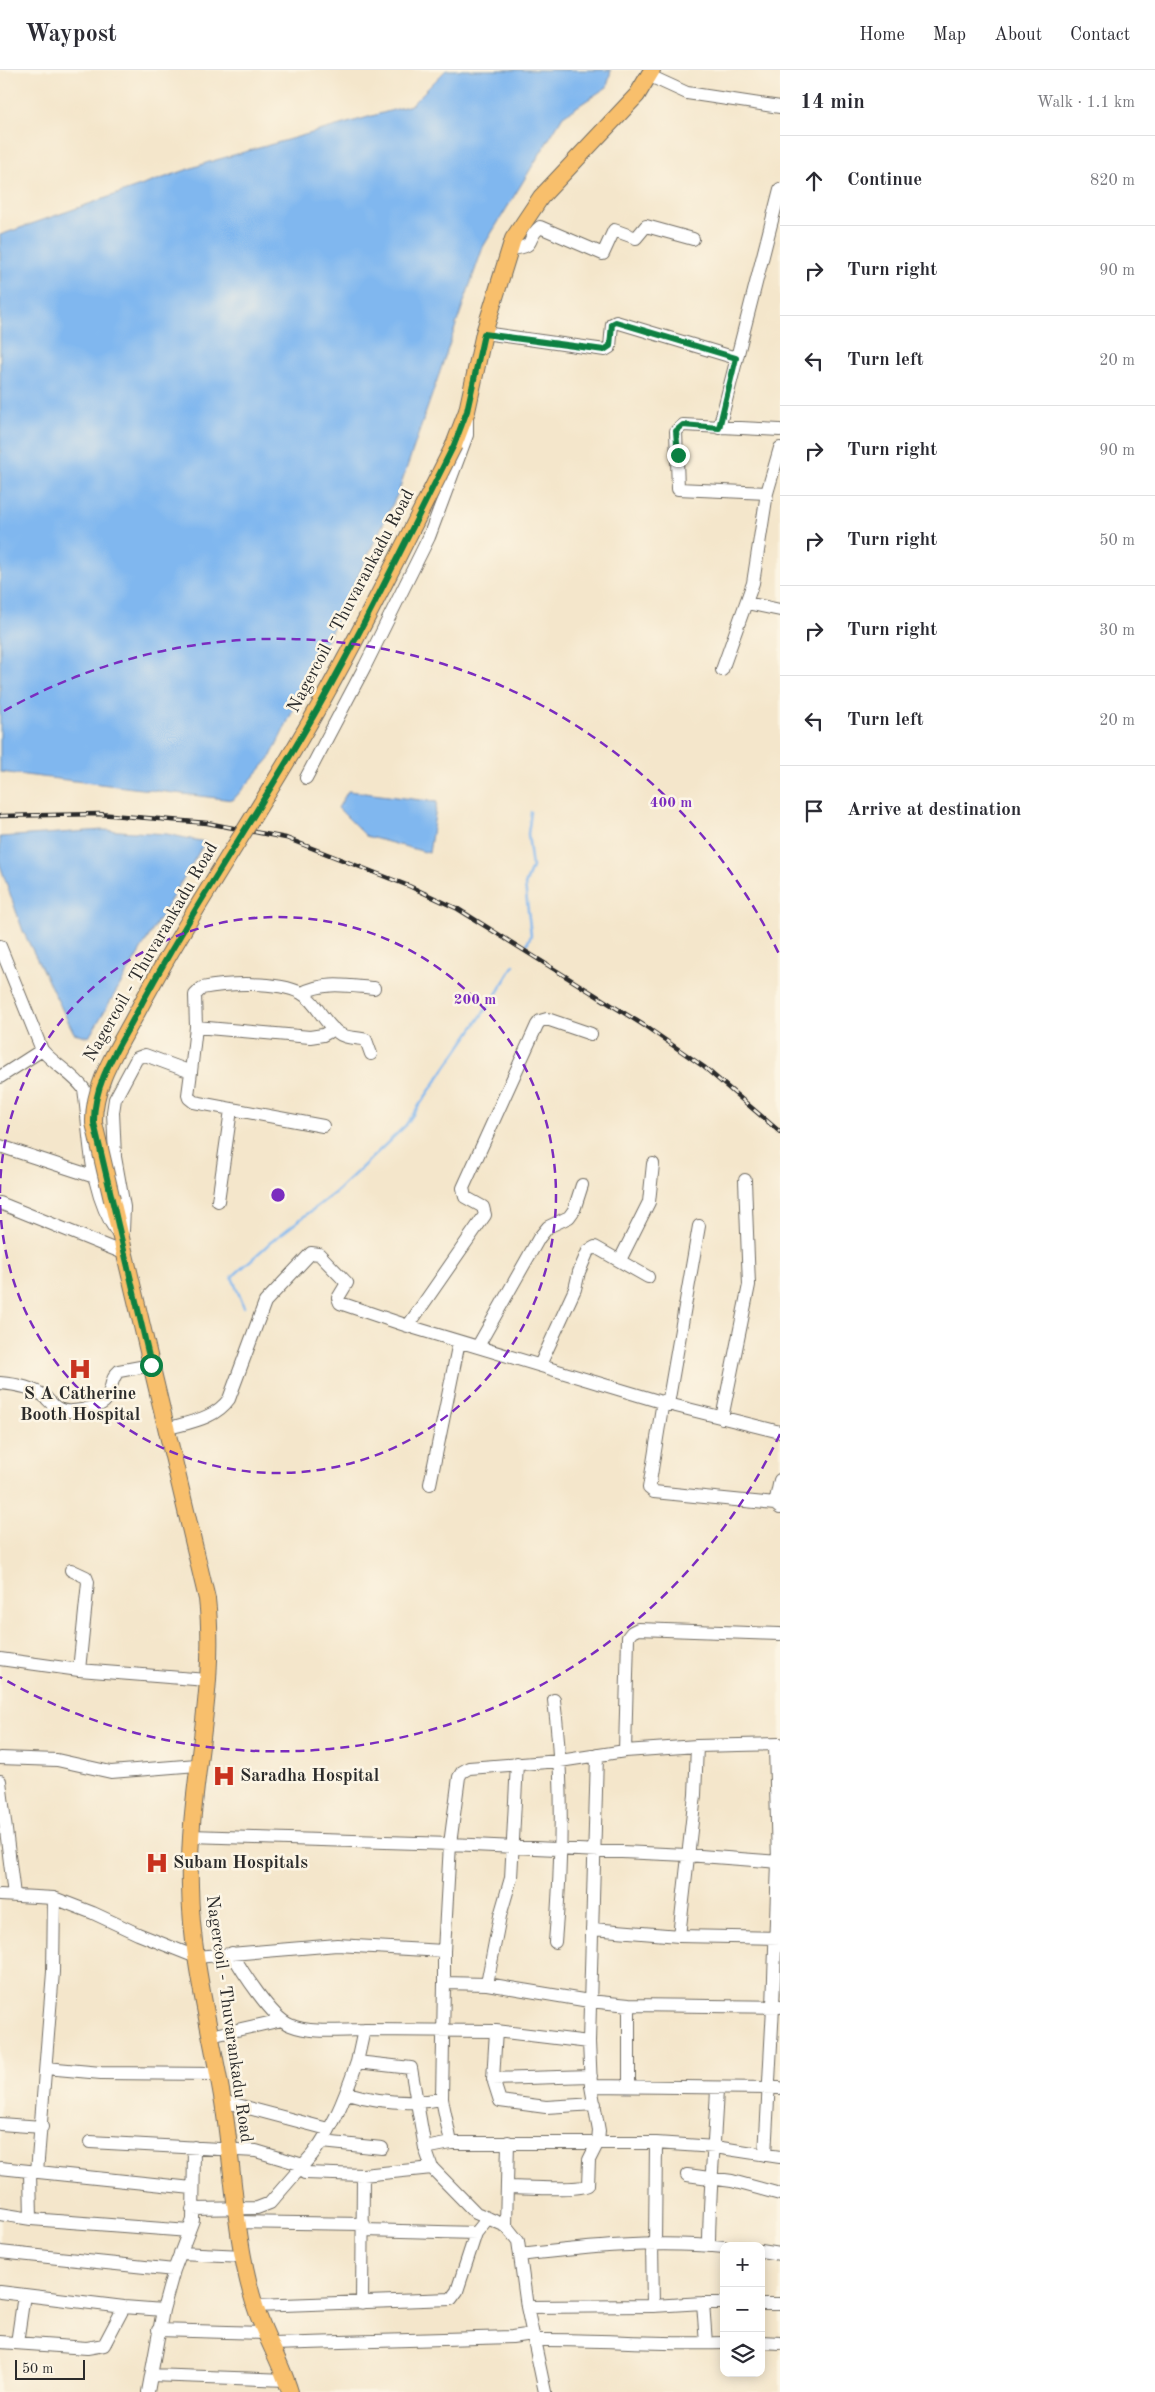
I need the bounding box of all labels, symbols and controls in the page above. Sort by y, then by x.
text: Waypost [25,23,117,47]
text: Home [859,26,905,44]
text: Map [933,26,966,44]
text: About [994,26,1042,44]
text: Contact [1070,26,1130,44]
text: 14 min [800,92,865,113]
text: Walk · 1.1 km [1037,95,1135,111]
icon: ahead [800,167,828,195]
text: Continue [847,171,922,190]
text: 820 m [1090,173,1135,189]
icon: right [800,257,828,285]
text: Turn right [847,261,937,280]
text: 90 m [1099,263,1135,279]
icon: left [800,347,828,375]
text: Turn left [847,351,924,370]
text: 20 m [1099,353,1135,369]
icon: right [800,437,828,465]
text: Turn right [847,441,937,460]
text: 90 m [1099,443,1135,459]
route end [667,444,690,467]
street label: Nagercoil - Thuvarankadu Road [284,486,418,716]
icon: right [800,527,828,555]
text: Turn right [847,531,937,550]
text: 50 m [1099,533,1135,549]
icon: right [800,617,828,645]
text: Turn right [847,621,937,640]
text: 30 m [1099,623,1135,639]
icon: left [800,707,828,735]
text: Turn left [847,711,924,730]
text: 20 m [1099,713,1135,729]
text: 400 m [650,796,692,811]
icon: arrive [800,797,828,825]
text: Arrive at destination [847,801,1021,820]
street label: Nagercoil - Thuvarankadu Road [81,839,221,1065]
text: 200 m [454,993,496,1008]
centre of rings [269,1186,287,1204]
route start [140,1354,163,1377]
hospital icon: S A Catherine Booth Hospital [67,1356,93,1382]
place label: S A Catherine Booth Hospital [20,1385,141,1424]
hospital icon: Saradha Hospital [211,1763,237,1789]
place label: Saradha Hospital [240,1767,380,1785]
hospital icon: Subam Hospitals [144,1850,170,1876]
place label: Subam Hospitals [173,1854,308,1872]
street label: Nagercoil - Thuvarankadu Road [203,1894,255,2144]
map controls [720,2242,765,2377]
button: + [720,2242,765,2287]
button: − [720,2287,765,2332]
button: layers [720,2332,765,2377]
scale bar [15,2357,85,2380]
text: 50 m [22,2362,53,2376]

